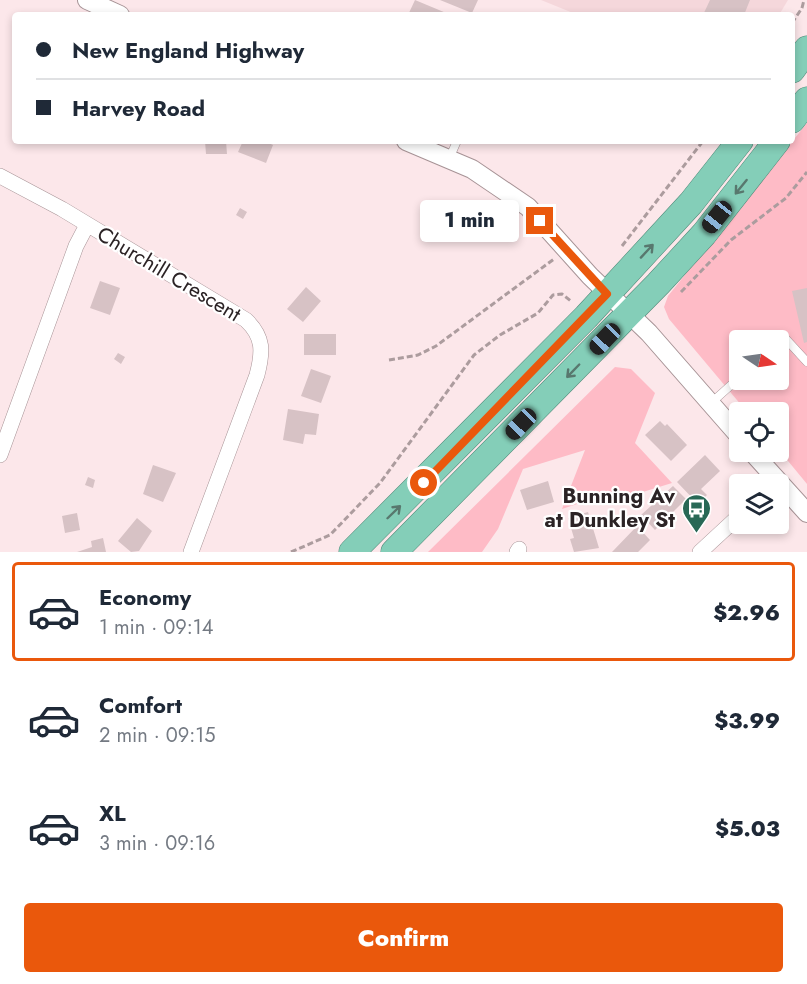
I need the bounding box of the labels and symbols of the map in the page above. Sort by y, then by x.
one-way arrow [735,179,748,195]
car [699,197,735,237]
callout: 1 min [420,200,519,242]
route end [526,207,553,234]
street label: Churchill Crescent [91,219,247,329]
one-way arrow [640,243,654,258]
car [586,320,624,358]
north arrow [729,330,789,390]
one-way arrow [566,364,580,379]
car [502,405,540,443]
route start [410,469,437,496]
place label: Bunning Av at Dunkley St [545,481,676,535]
bus stop icon: Bunning Av at Dunkley St [680,492,712,534]
one-way arrow [386,504,401,519]

